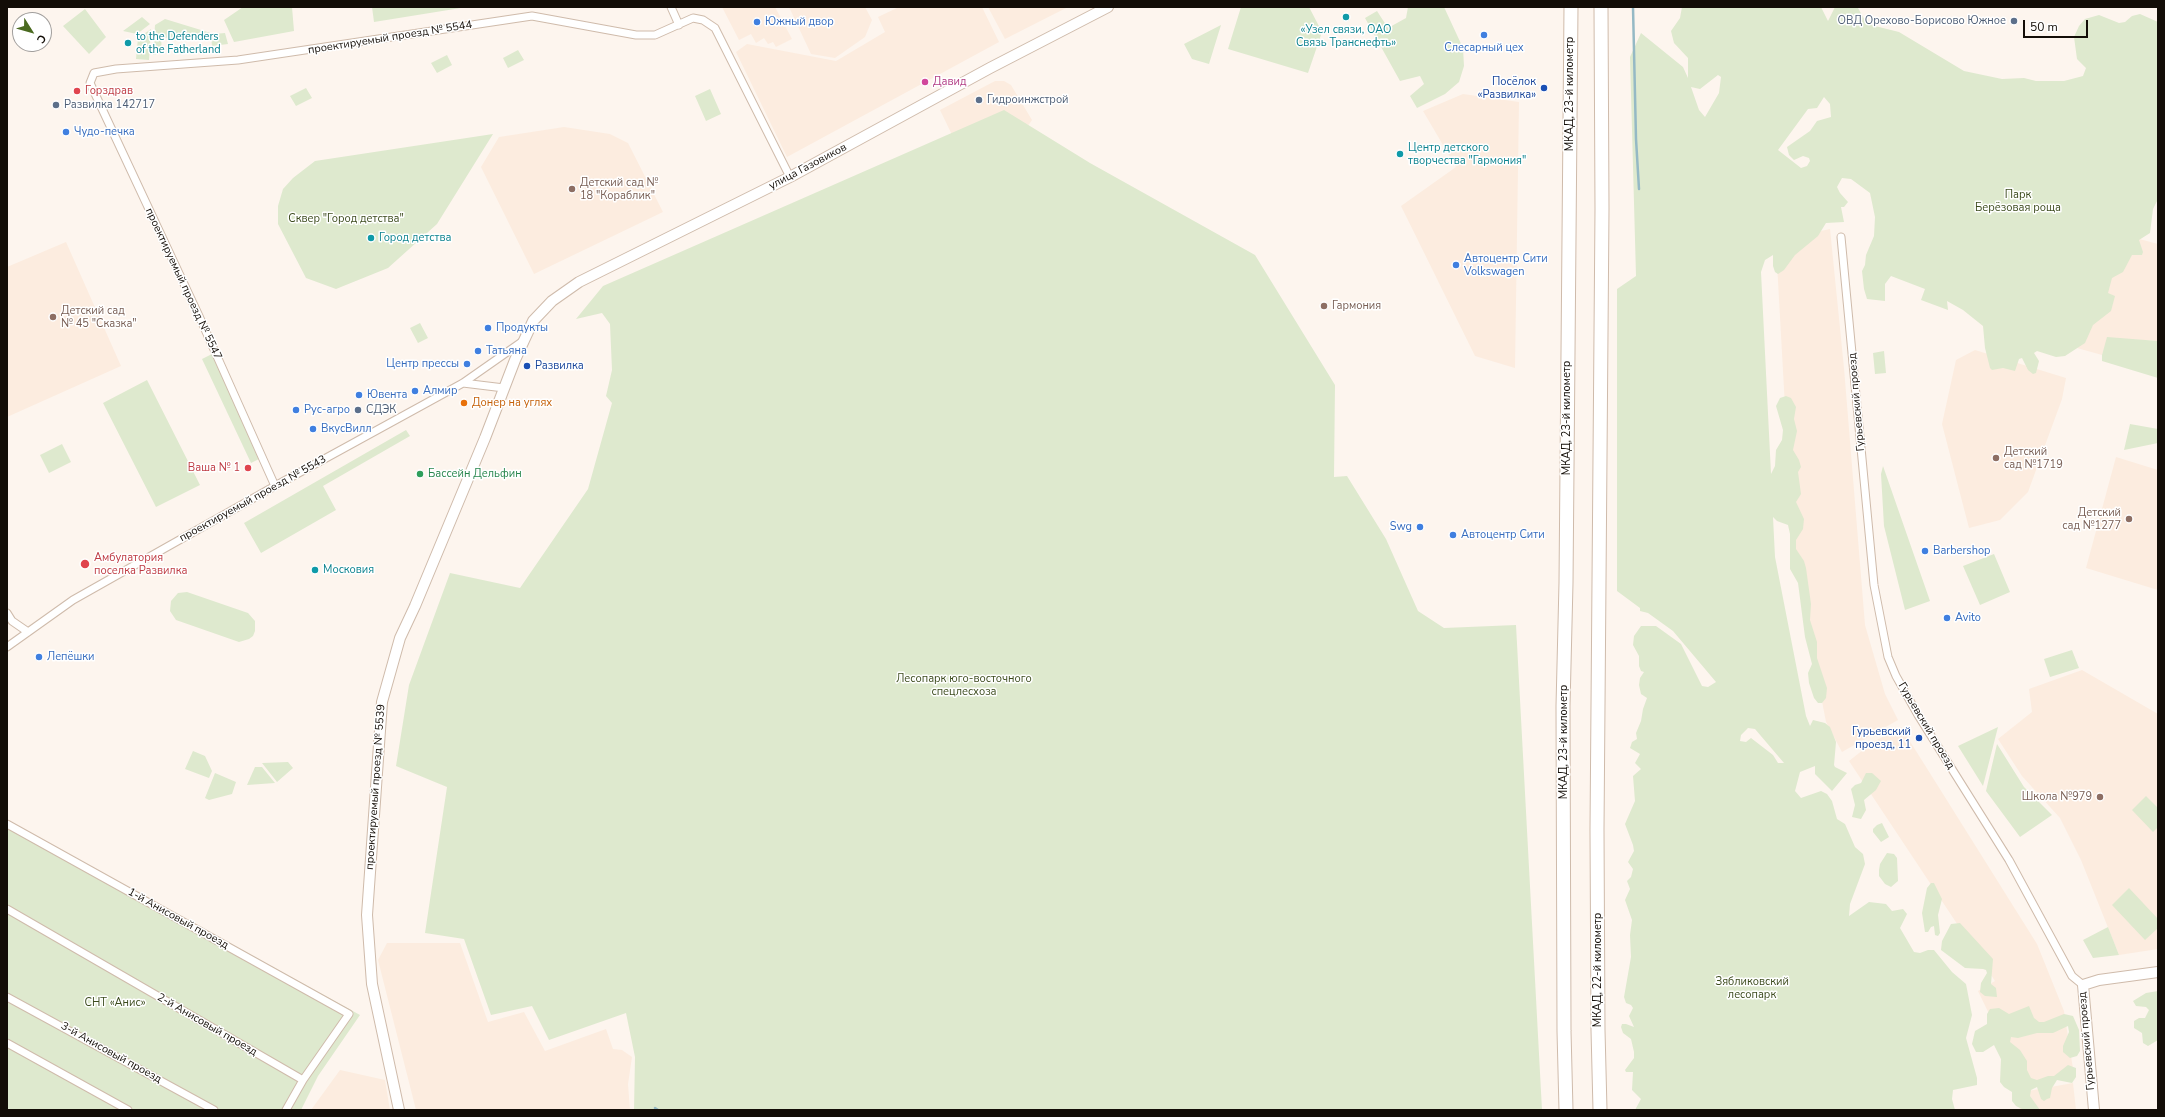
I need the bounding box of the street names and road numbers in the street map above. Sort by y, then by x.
street label: проектируемый проезд № 5544 [307,18,473,58]
street label: МКАД, 23-й километр [1563,37,1577,151]
street label: улица Газовиков [767,141,849,193]
street label: проектируемый проезд № 5547 [142,206,224,362]
street label: Гурьевский проезд [1846,352,1868,452]
street label: МКАД, 23-й километр [1560,361,1574,475]
street label: проектируемый проезд № 5543 [177,453,329,545]
street label: Гурьевский проезд [1895,680,1957,772]
street label: МКАД, 23-й километр [1557,685,1571,799]
street label: проектируемый проезд № 5539 [364,704,388,870]
street label: 1-й Анисовый проезд [125,886,231,952]
street label: МКАД, 22-й километр [1591,913,1605,1027]
street label: 2-й Анисовый проезд [155,991,259,1059]
street label: Гурьевский проезд [2076,991,2098,1091]
street label: 3-й Анисовый проезд [58,1020,164,1086]

